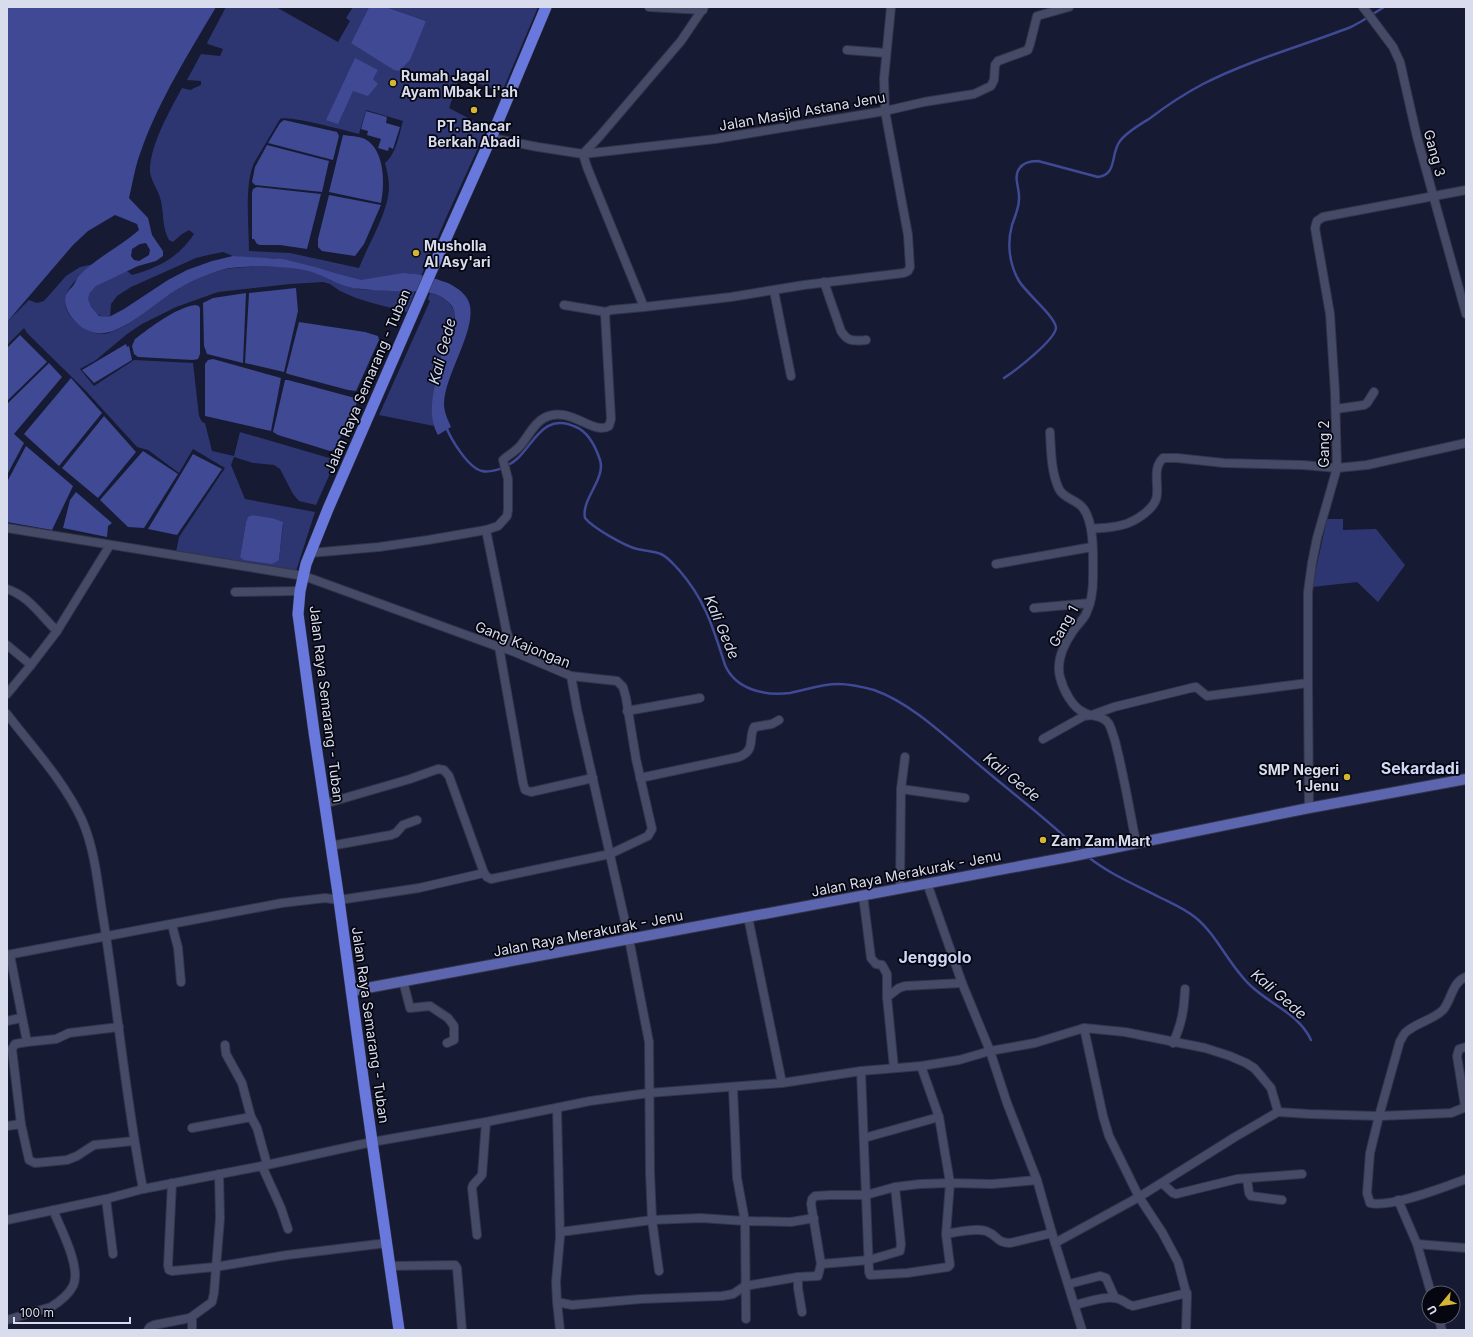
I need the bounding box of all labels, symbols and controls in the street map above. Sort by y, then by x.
place label: Rumah Jagal Ayam Mbak Li'ah [401,67,518,100]
marker: Rumah Jagal Ayam Mbak Li'ah [388,78,398,88]
street label: Jalan Masjid Astana Jenu [717,88,887,134]
marker: PT. Bancar Berkah Abadi [469,105,479,115]
place label: PT. Bancar Berkah Abadi [428,117,520,150]
street label: Gang 3 [1421,128,1449,178]
place label: Musholla Al Asy'ari [424,237,491,270]
marker: Musholla Al Asy'ari [411,248,421,258]
street label: Jalan Raya Semarang - Tuban [320,286,414,476]
water label: Kali Gede [424,316,460,386]
street label: Gang 2 [1315,420,1332,468]
water label: Kali Gede [700,592,744,662]
street label: Gang 1 [1045,602,1081,650]
street label: Jalan Raya Semarang - Tuban [306,605,348,803]
street label: Gang Kajongan [473,617,573,671]
water label: Kali Gede [980,748,1044,806]
district label: Sekardadi [1381,758,1459,778]
place label: SMP Negeri 1 Jenu [1259,761,1339,794]
marker: SMP Negeri 1 Jenu [1342,772,1352,782]
place label: Zam Zam Mart [1051,832,1150,849]
marker: Zam Zam Mart [1038,835,1048,845]
street label: Jalan Raya Merakurak - Jenu [810,846,1002,900]
street label: Jalan Raya Merakurak - Jenu [492,906,684,960]
street label: Jalan Raya Semarang - Tuban [349,926,393,1124]
district label: Jenggolo [898,947,972,967]
water label: Kali Gede [1247,965,1311,1023]
north arrow [1421,1285,1461,1325]
scale bar [14,1299,130,1325]
text: U [1424,1303,1440,1317]
text: 100 m [20,1305,54,1320]

